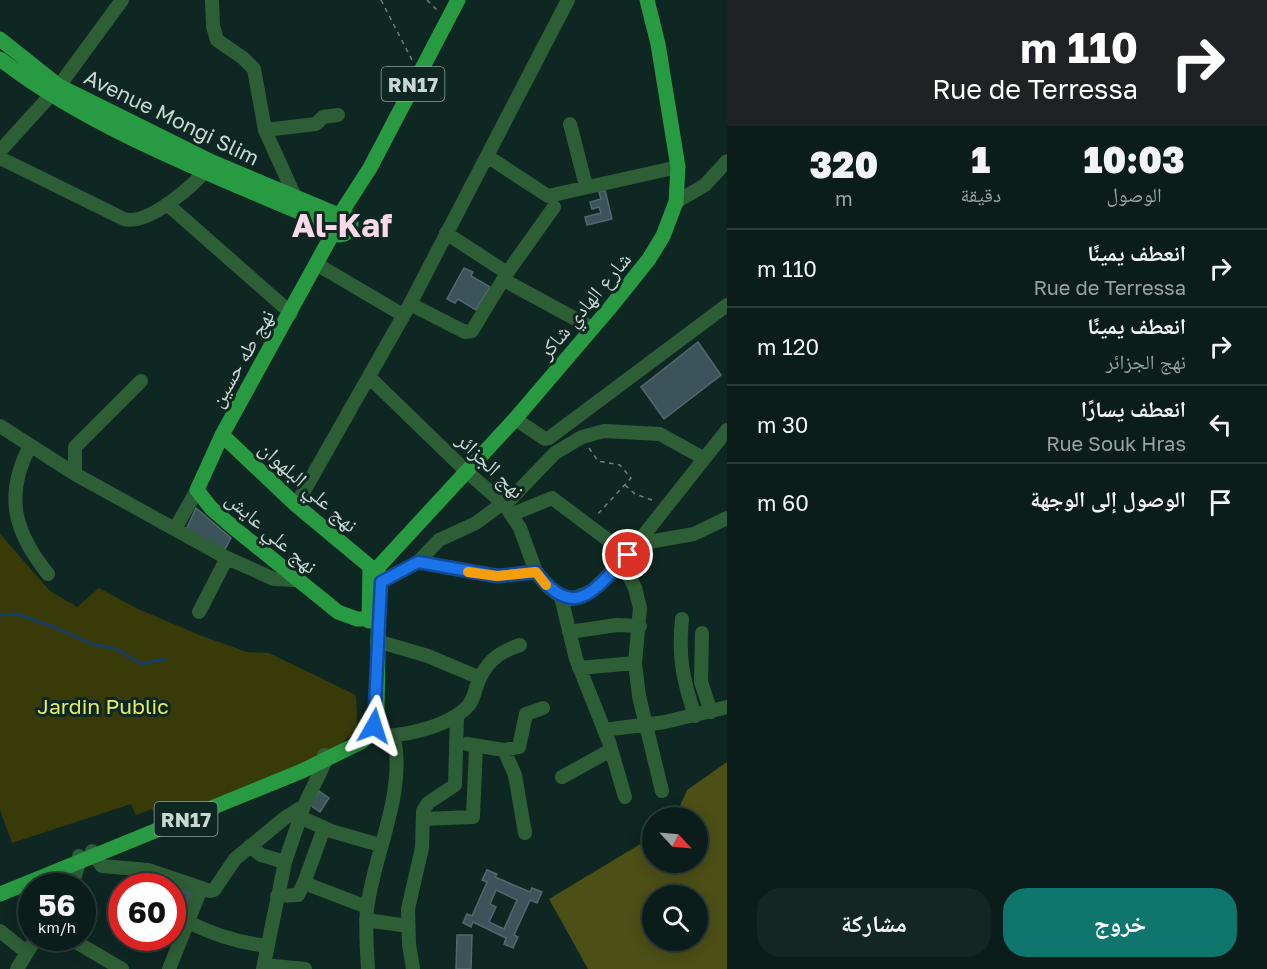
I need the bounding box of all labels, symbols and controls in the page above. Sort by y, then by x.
text: 110 m [1020,22,1138,72]
icon: right [1159,24,1237,102]
street label: Avenue Mongi Slim [80,63,264,171]
road number: RN17 [382,67,444,101]
text: Rue de Terressa [932,73,1138,105]
text: 1 [971,138,990,181]
text: 10:03 [1084,138,1185,181]
text: 320 [809,143,878,186]
text: دقيقة [961,182,1001,206]
text: الوصول [1106,182,1162,206]
text: m [835,186,853,210]
district label: Al-Kaf [292,205,392,244]
text: انعطف يمينًا [1087,239,1186,266]
street label: شارع الهادي شاكر [531,246,639,367]
icon: right [1204,252,1237,285]
text: 110 m [757,255,817,282]
text: Rue de Terressa [1034,275,1186,299]
street label: نهج طه حسين [203,304,280,412]
text: انعطف يمينًا [1087,312,1186,339]
icon: right [1204,330,1237,363]
text: 120 m [757,333,819,360]
text: نهج الجزائر [1106,349,1186,373]
text: انعطف يسارًا [1081,395,1186,422]
icon: left [1204,408,1237,441]
text: 30 m [757,411,809,438]
street label: نهج الجزائر [450,426,530,504]
text: Rue Souk Hras [1046,431,1186,455]
street label: نهج علي البلهوان [251,435,364,540]
street label: نهج علي عايش [218,485,323,582]
text: الوصول إلى الوجهة [1030,485,1186,512]
icon: arrive [1204,486,1237,519]
text: 60 m [757,489,809,516]
pin [602,529,653,580]
icon: arrive [611,538,644,571]
park label: Jardin Public [37,693,169,719]
position arrow [342,694,406,758]
road number: RN17 [154,802,218,836]
north arrow [642,807,708,873]
map controls [642,807,708,951]
speed limit sign: 60 [108,873,186,951]
button: search [642,885,708,951]
text: 56 [38,887,76,923]
button: مشاركة [757,888,991,957]
button: خروج [1003,888,1237,957]
text: km/h [38,918,76,936]

